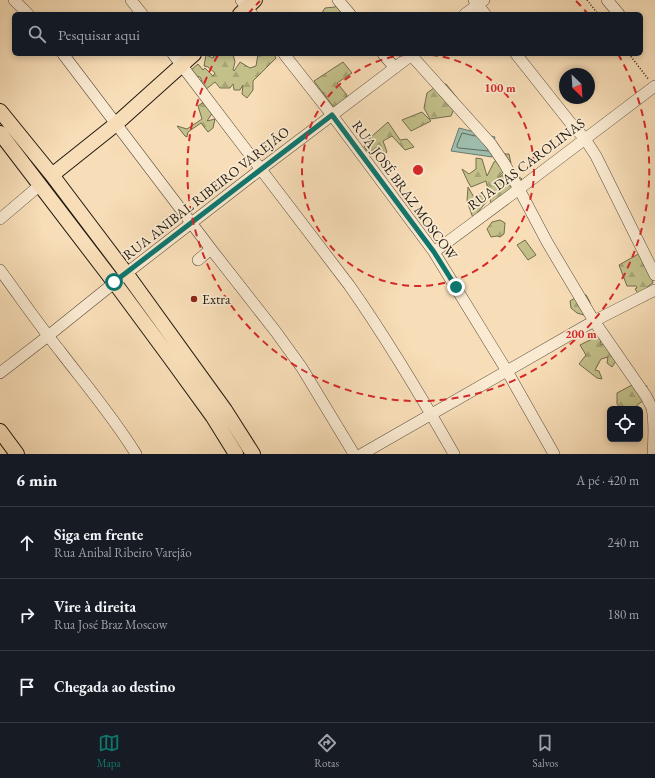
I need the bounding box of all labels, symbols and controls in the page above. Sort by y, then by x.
search box [12,12,643,56]
icon: search [26,23,48,45]
text: Pesquisar aqui [58,25,140,44]
north arrow [559,68,595,104]
text: 100 m [484,80,516,96]
street label: RUA DAS CAROLINAS [464,114,588,214]
street label: RUA JOSÉ BRAZ MOSCOW [348,117,462,264]
street label: RUA ANIBAL RIBEIRO VAREJÃO [119,122,293,264]
centre of rings [411,163,425,177]
route start [105,273,123,291]
route end [447,278,465,296]
place label: Extra [202,290,231,308]
marker: Extra [189,294,199,304]
text: 200 m [565,326,597,342]
map controls [607,406,643,442]
button: locate [607,406,643,442]
text: 6 min [16,469,57,491]
text: A pé · 420 m [576,472,639,489]
text: Siga em frente [54,525,143,544]
icon: ahead [16,532,38,554]
text: 240 m [608,534,639,551]
text: Rua Anibal Ribeiro Varejão [54,544,192,561]
text: Vire à direita [54,597,136,616]
icon: right [16,604,38,626]
text: 180 m [608,606,639,623]
text: Rua José Braz Moscow [54,616,167,633]
icon: arrive [16,676,38,698]
text: Chegada ao destino [54,677,175,696]
tab: Mapa [97,732,121,770]
tab: Rotas [314,732,339,770]
tab: Salvos [533,732,558,770]

